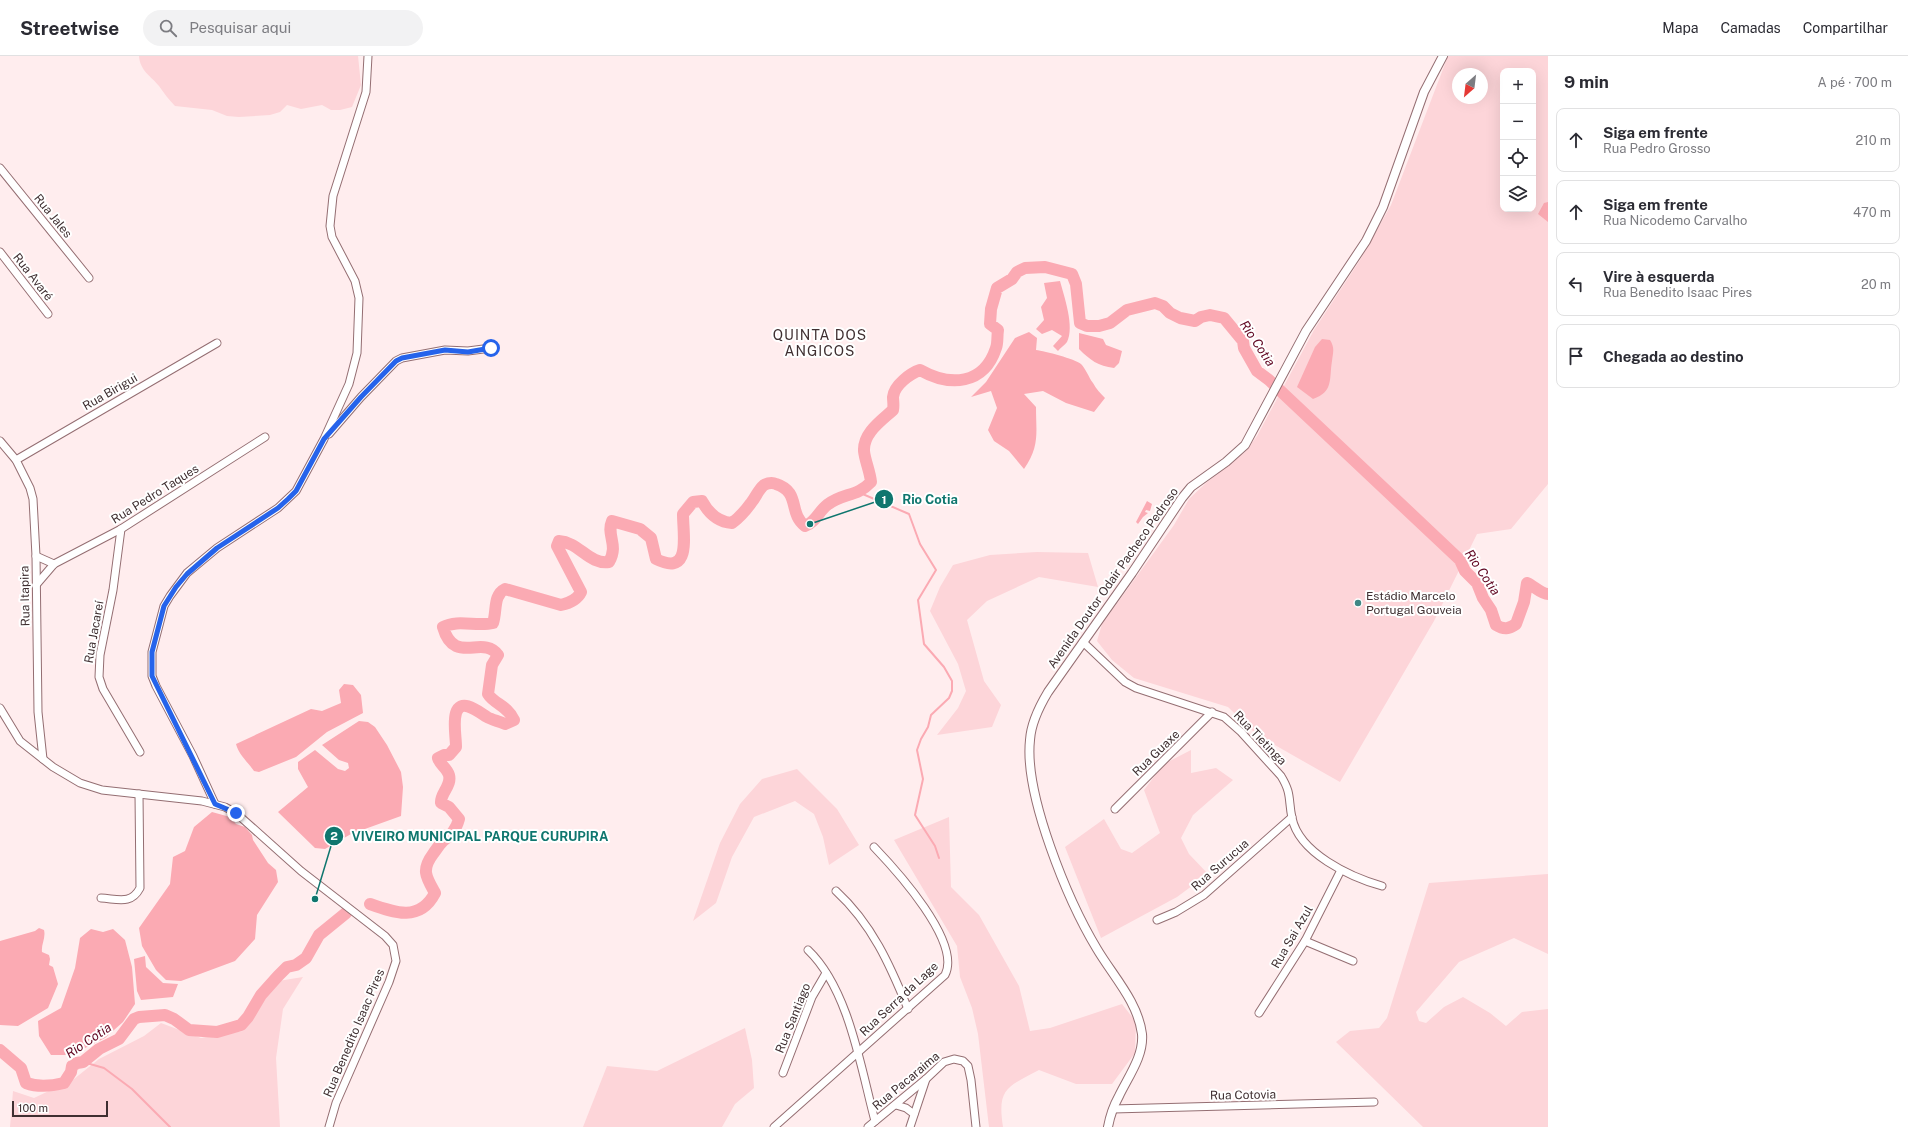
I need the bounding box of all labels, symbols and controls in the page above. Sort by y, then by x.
search box [143,10,423,46]
text: Streetwise [20,17,119,39]
icon: search [157,17,179,39]
text: Pesquisar aqui [189,19,291,36]
text: Mapa [1662,20,1698,36]
text: Camadas [1720,20,1781,36]
text: Compartilhar [1803,20,1888,36]
north arrow [1452,68,1488,104]
map controls [1500,68,1536,212]
button: + [1500,68,1536,104]
text: 9 min [1564,72,1609,92]
text: A pé · 700 m [1818,75,1892,90]
button: − [1500,104,1536,140]
text: Siga em frente [1603,124,1708,141]
icon: ahead [1565,129,1587,151]
text: 210 m [1856,133,1891,148]
button: locate [1500,140,1536,176]
text: Rua Pedro Grosso [1603,141,1711,156]
button: layers [1500,176,1536,212]
street label: Rua Jales [31,191,75,241]
text: Siga em frente [1603,196,1708,213]
icon: ahead [1565,201,1587,223]
text: 470 m [1853,205,1891,220]
text: Rua Nicodemo Carvalho [1603,213,1747,228]
street label: Rua Avaré [10,251,56,304]
text: Vire à esquerda [1603,268,1715,285]
icon: left [1565,273,1587,295]
text: 20 m [1861,277,1891,292]
text: Rua Benedito Isaac Pires [1603,285,1752,300]
water label: Rio Cotia [1237,317,1278,369]
district label: QUINTA DOS ANGICOS [773,327,867,359]
route start [482,339,500,357]
icon: arrive [1565,345,1587,367]
text: Chegada ao destino [1603,348,1744,365]
street label: Rua Birigui [80,371,140,413]
street label: Rua Pedro Taques [109,461,201,527]
street label: Avenida Doutor Odair Pacheco Pedroso [1045,485,1181,671]
callout: Rio Cotia [874,487,966,512]
text: Rio Cotia [902,492,958,507]
text: 1 [881,493,887,507]
water label: Rio Cotia [1462,546,1503,598]
street label: Rua Itapira [17,566,33,626]
place label: Estádio Marcelo Portugal Gouveia [1366,589,1462,617]
marker: Estádio Marcelo Portugal Gouveia [1353,598,1363,608]
street label: Rua Jacareí [82,599,107,664]
street label: Rua Tietinga [1231,708,1289,768]
street label: Rua Guaxe [1130,727,1183,779]
route end [227,804,245,822]
callout: VIVEIRO MUNICIPAL PARQUE CURUPIRA [324,824,617,849]
text: 2 [330,829,338,843]
text: VIVEIRO MUNICIPAL PARQUE CURUPIRA [352,829,609,844]
street label: Rua Surucua [1188,836,1252,894]
street label: Rua Sai Azul [1268,903,1316,971]
street label: Rua Serra da Lage [857,959,941,1039]
street label: Rua Benedito Isaac Pires [321,967,387,1099]
street label: Rua Santiago [773,981,813,1055]
water label: Rio Cotia [62,1020,114,1061]
street label: Rua Pacaraima [870,1049,942,1113]
street label: Rua Cotovia [1210,1087,1276,1103]
scale bar [12,1099,108,1118]
text: 100 m [18,1102,48,1114]

